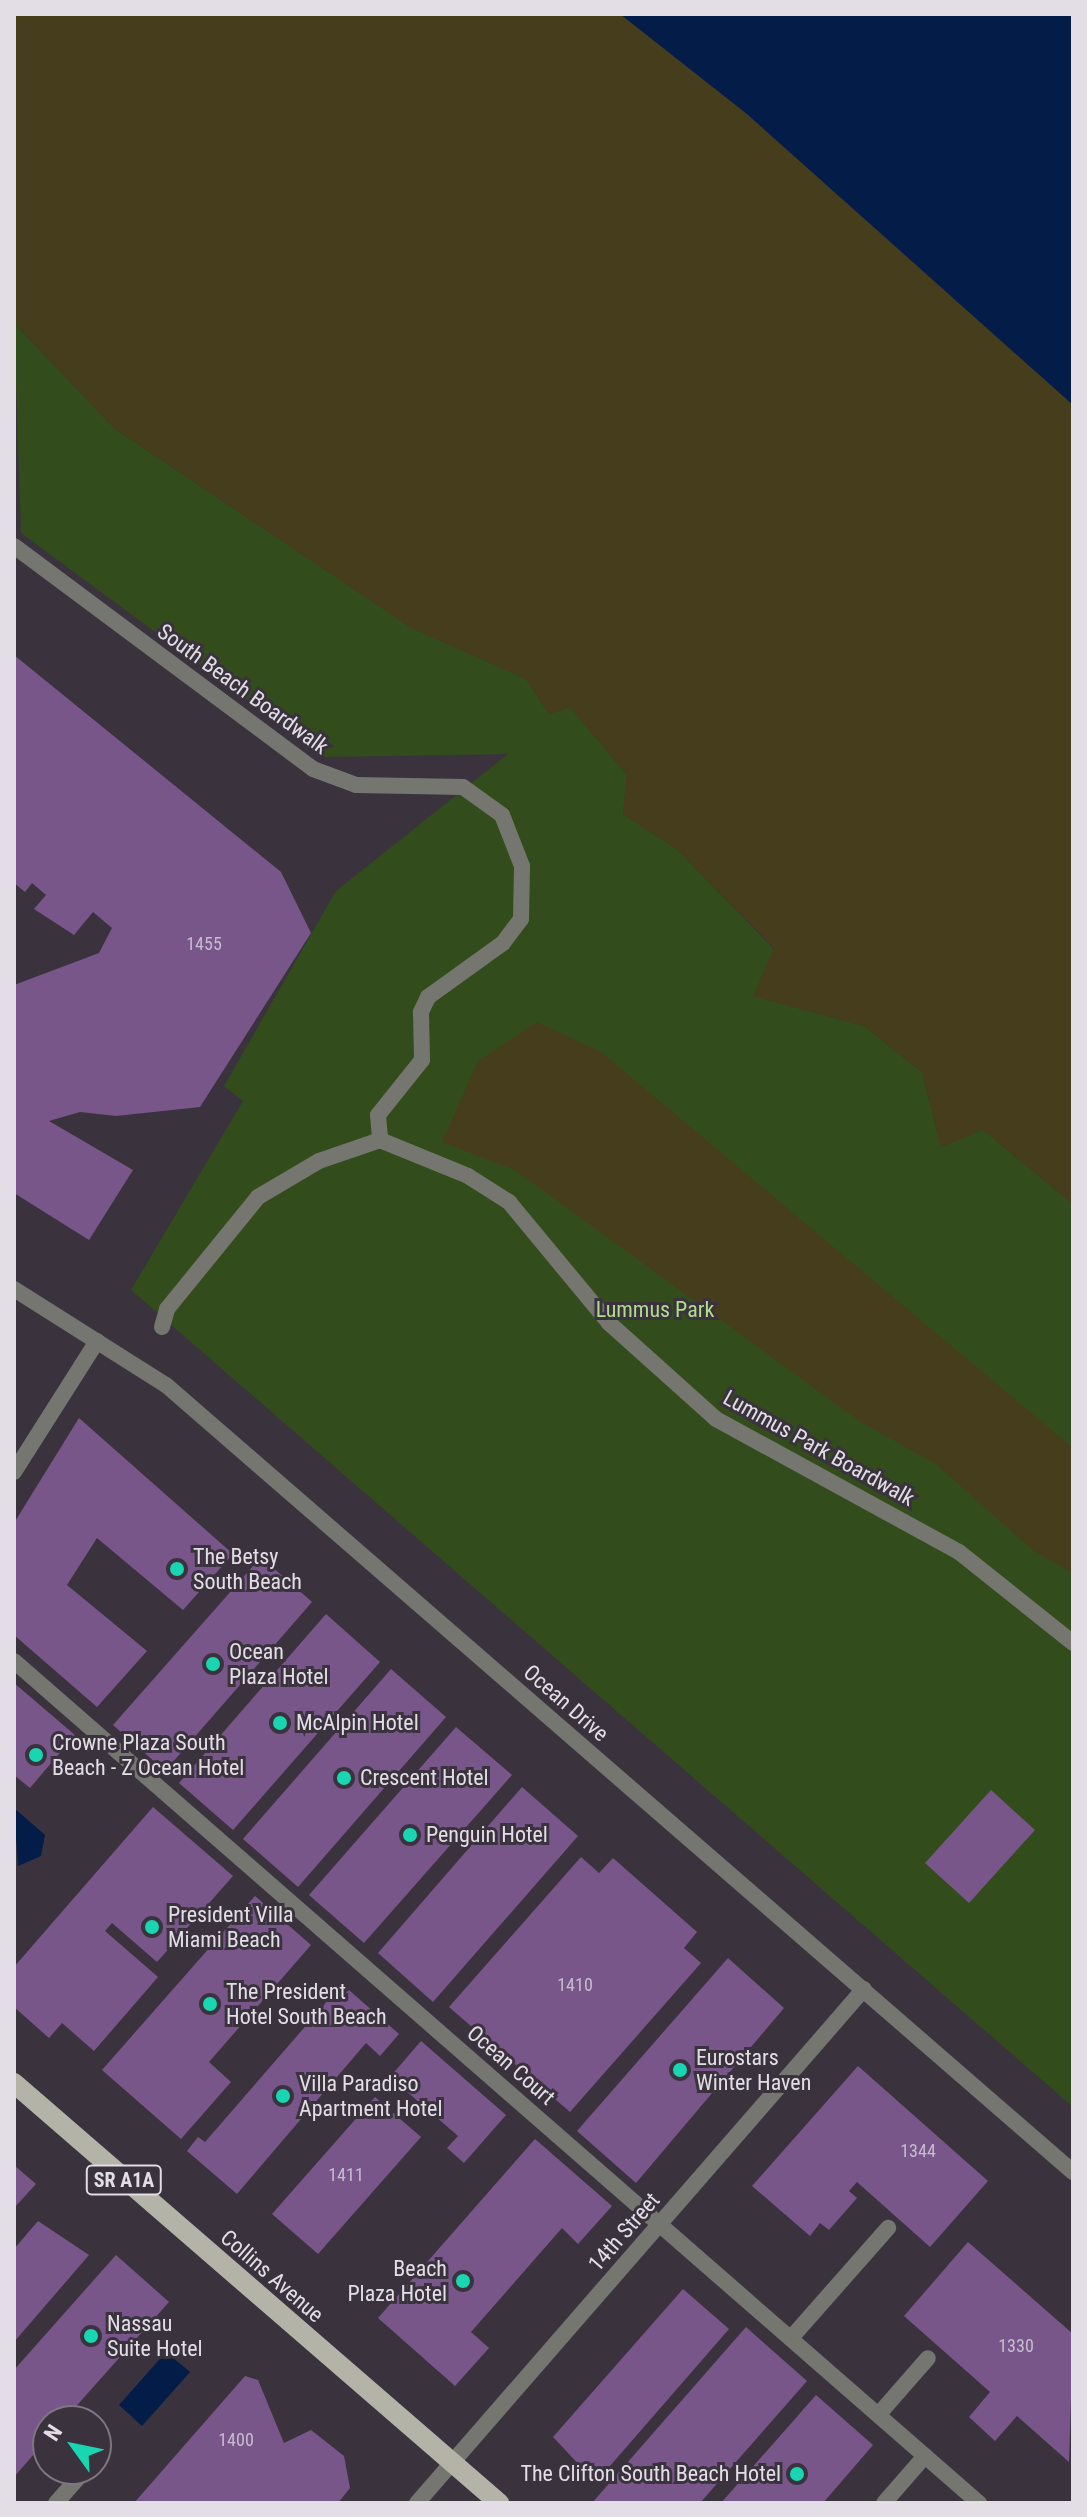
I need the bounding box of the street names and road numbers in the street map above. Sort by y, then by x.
street label: South Beach Boardwalk [152,618,334,760]
street label: Lummus Park Boardwalk [719,1384,919,1512]
street label: Ocean Drive [518,1659,614,1747]
street label: Ocean Court [462,2020,560,2110]
road number: SR A1A [84,2164,164,2196]
street label: 14th Street [583,2187,665,2277]
street label: Collins Avenue [215,2224,329,2328]

